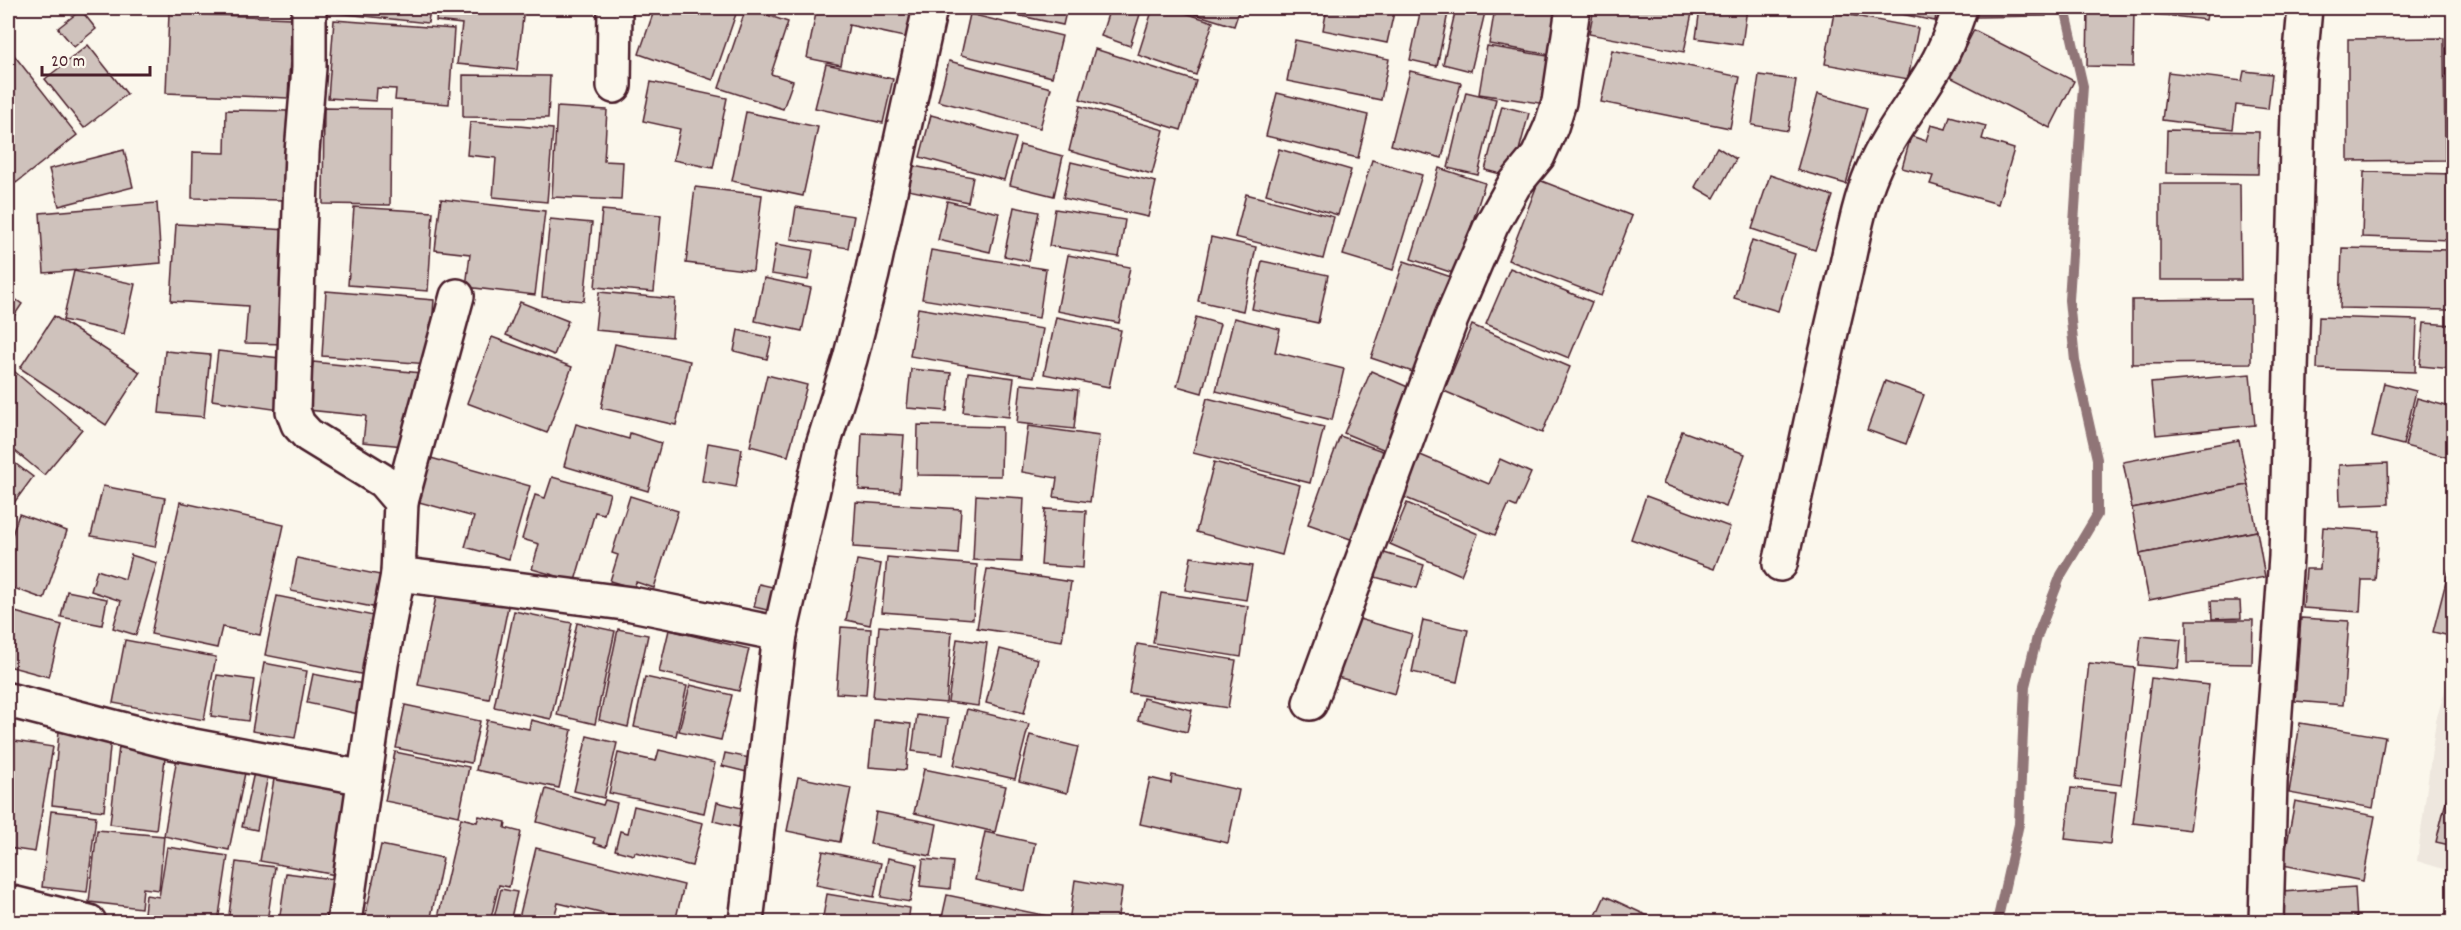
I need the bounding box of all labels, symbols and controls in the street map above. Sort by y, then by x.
scale bar [42,39,150,77]
text: 20 m [51,50,85,75]

